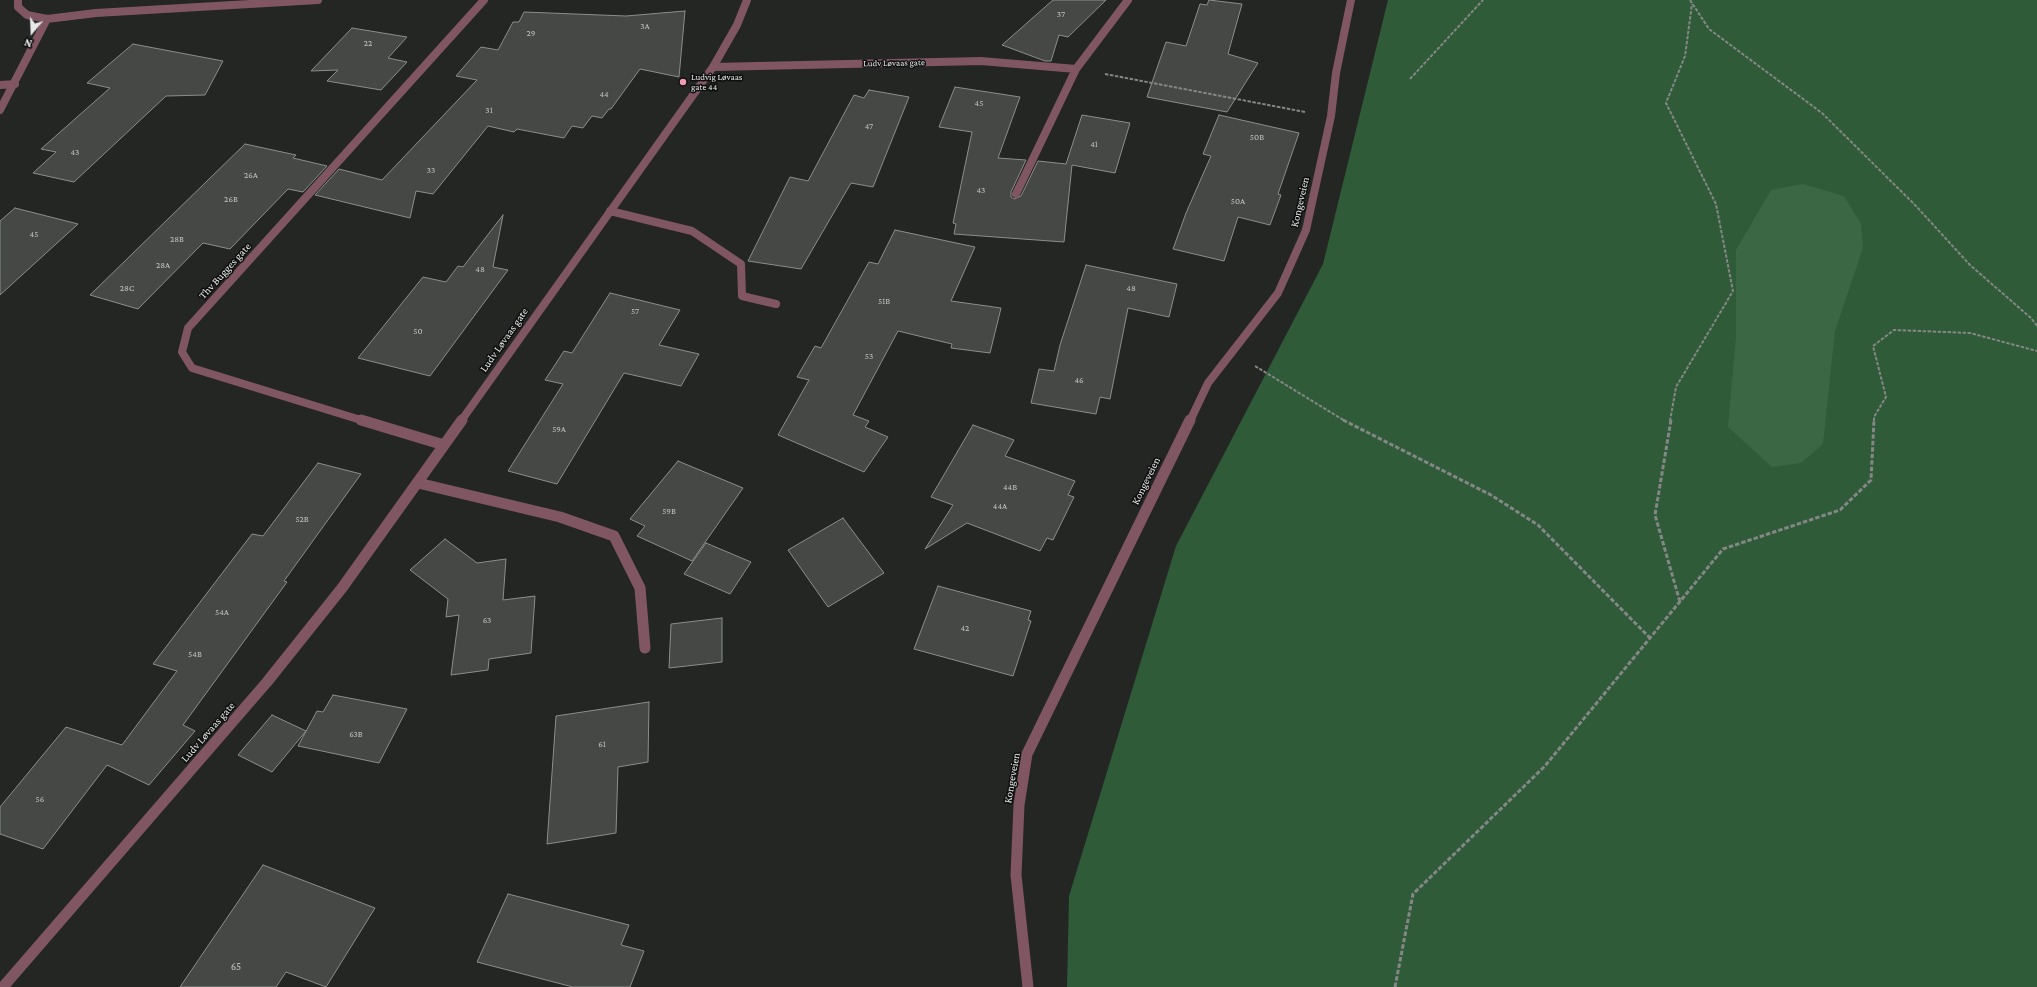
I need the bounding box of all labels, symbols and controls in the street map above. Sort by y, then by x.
house number: 37 [1057,9,1065,19]
north arrow [12,12,52,52]
house number: 3A [640,21,650,31]
house number: 29 [527,28,535,38]
text: N [23,36,34,50]
house number: 22 [364,38,372,48]
street label: Ludv Løvaas gate [863,57,925,69]
place label: Ludvig Løvaas gate 44 [691,72,742,93]
marker: Ludvig Løvaas gate 44 [678,77,688,87]
house number: 44 [599,89,609,99]
house number: 45 [975,98,983,108]
house number: 31 [485,105,493,115]
house number: 47 [865,121,873,131]
house number: 50B [1250,132,1264,142]
house number: 41 [1090,139,1098,149]
house number: 43 [71,147,79,157]
house number: 33 [427,165,435,175]
house number: 26A [244,170,258,180]
street label: Kongeveien [1288,176,1312,228]
house number: 43 [977,185,985,195]
house number: 26B [224,194,238,204]
house number: 50A [1231,196,1245,206]
house number: 45 [30,229,38,239]
house number: 28B [170,234,184,244]
street label: Thv Bugges gate [196,240,254,302]
house number: 28A [156,260,170,270]
house number: 48 [475,264,485,274]
house number: 28C [120,283,134,293]
house number: 48 [1126,283,1136,293]
house number: 51B [878,296,890,306]
street label: Ludv Løvaas gate [477,305,531,375]
house number: 57 [631,306,639,316]
house number: 50 [413,326,423,336]
house number: 53 [865,351,873,361]
house number: 46 [1074,375,1084,385]
house number: 59A [552,424,566,434]
street label: Kongeveien [1129,455,1163,507]
house number: 44B [1003,482,1017,492]
house number: 44A [993,501,1007,511]
house number: 59B [662,506,676,516]
house number: 52B [295,514,309,524]
house number: 54A [215,607,229,617]
house number: 63 [483,615,491,625]
house number: 42 [961,623,969,633]
house number: 54B [188,649,202,659]
street label: Ludv Løvaas gate [178,699,238,765]
house number: 63B [349,729,363,739]
house number: 61 [598,739,606,749]
street label: Kongeveien [1001,752,1023,804]
house number: 56 [36,794,44,804]
house number: 65 [231,960,241,974]

